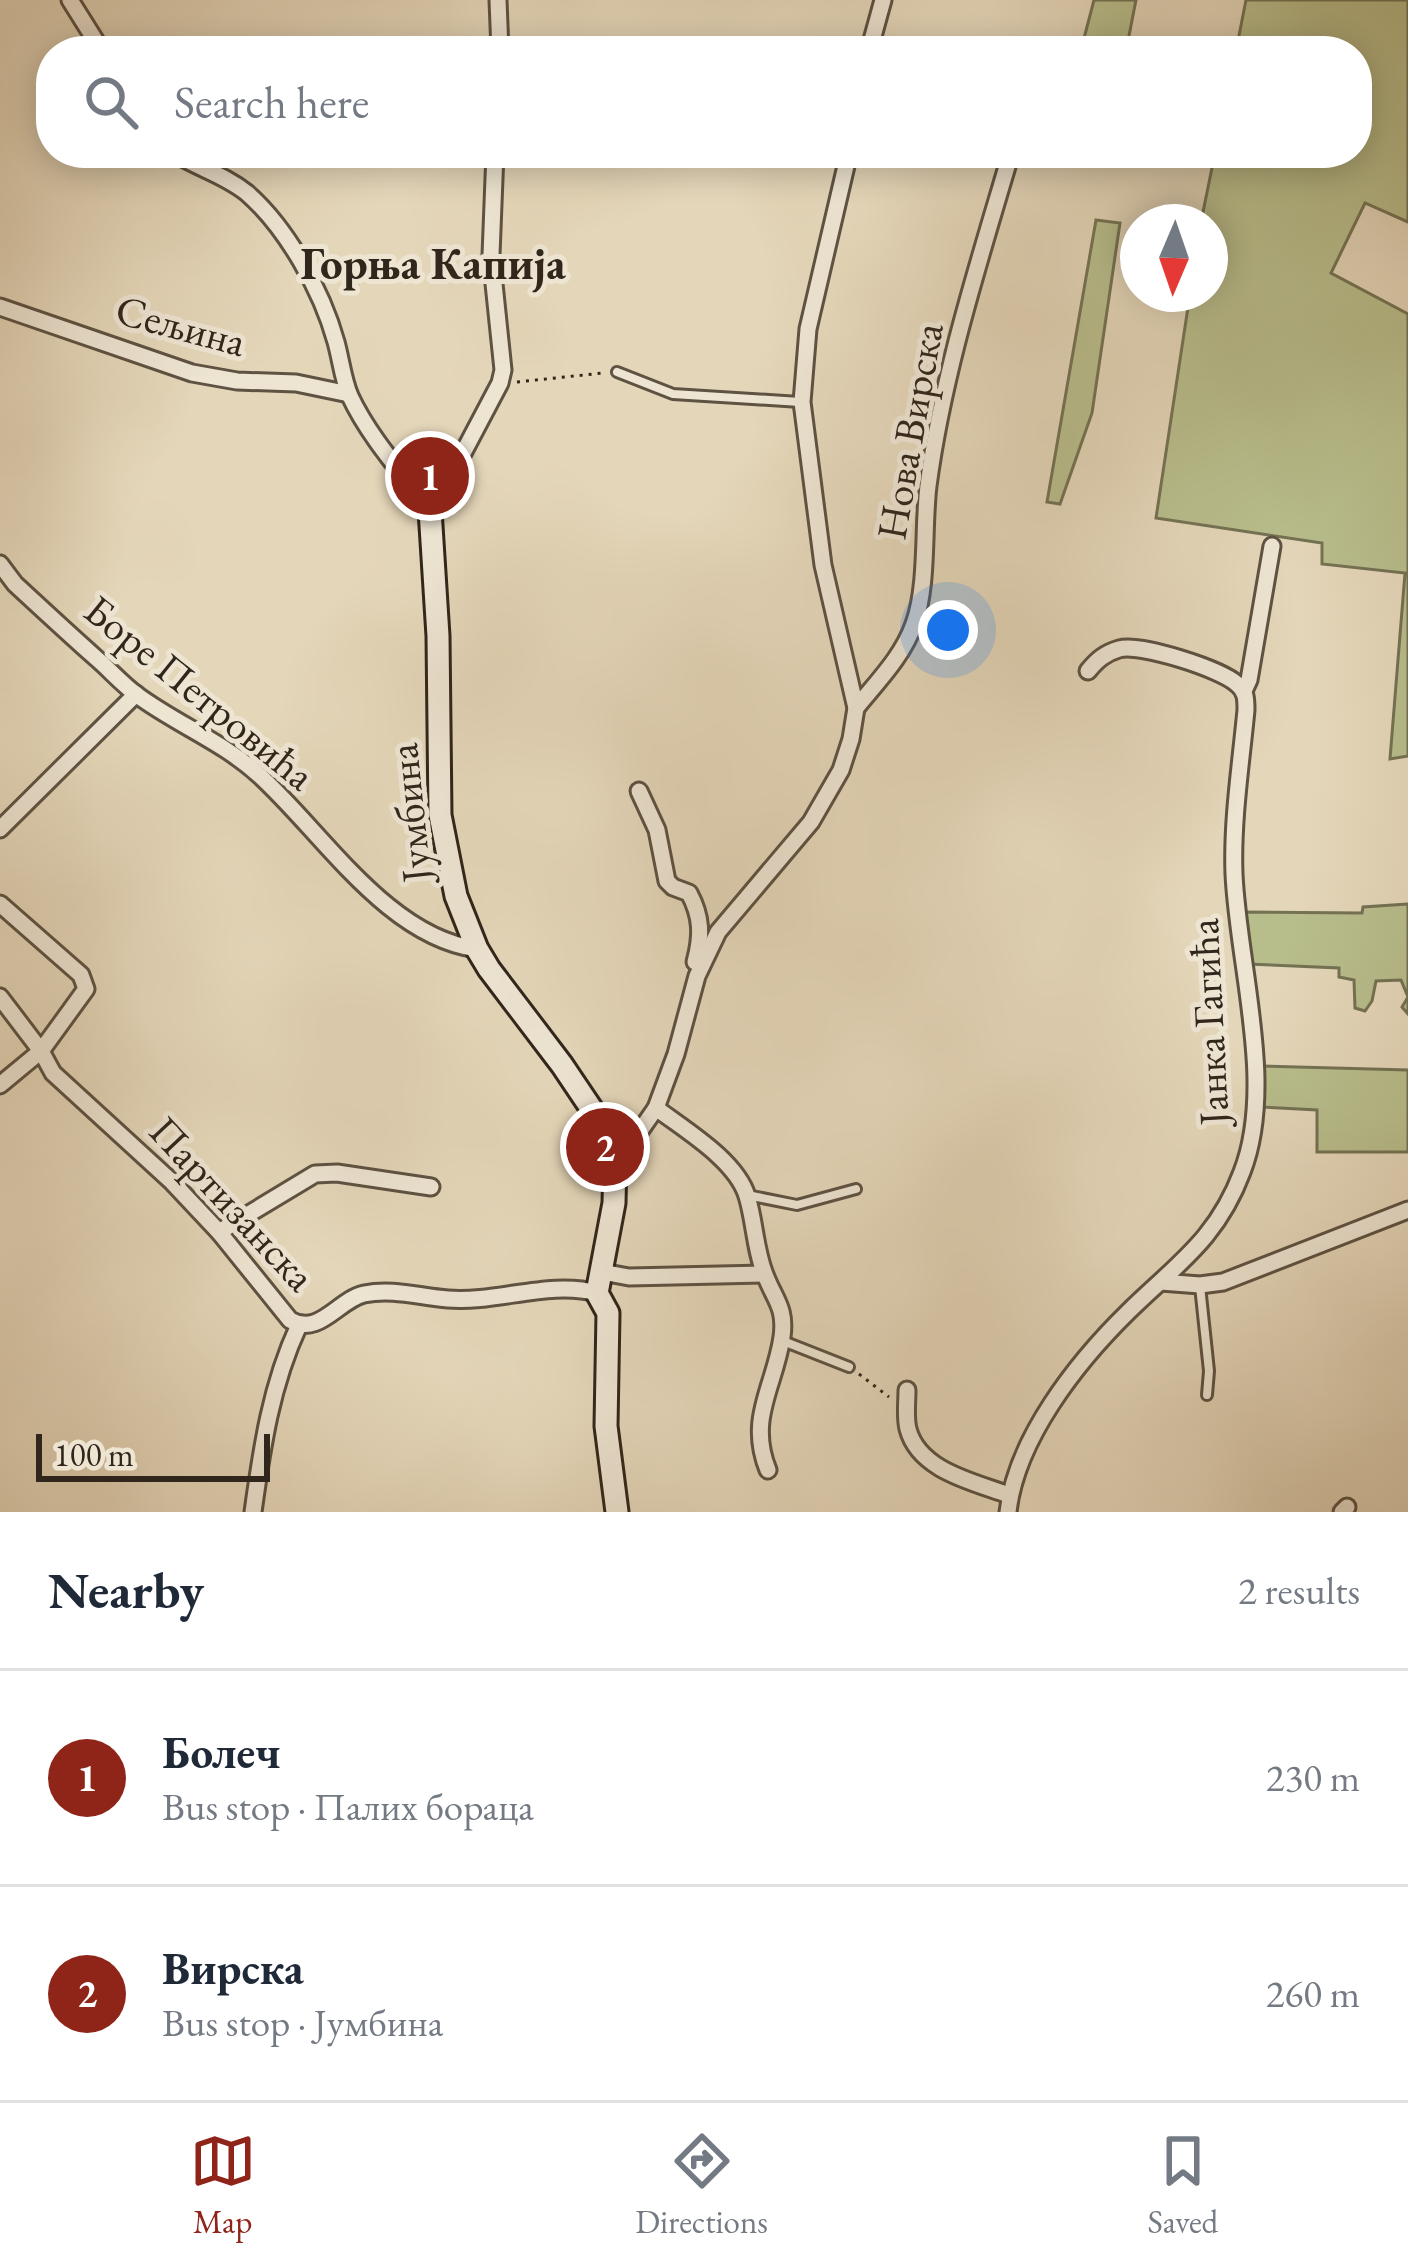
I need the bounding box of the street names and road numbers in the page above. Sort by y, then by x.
street label: Сељина [110,282,252,369]
street label: Нова Вирска [863,318,956,544]
street label: Боре Петровића [73,582,327,802]
street label: Јумбина [375,740,444,888]
street label: Јанка Гагића [1176,917,1242,1130]
street label: Партизанска [137,1104,328,1303]

